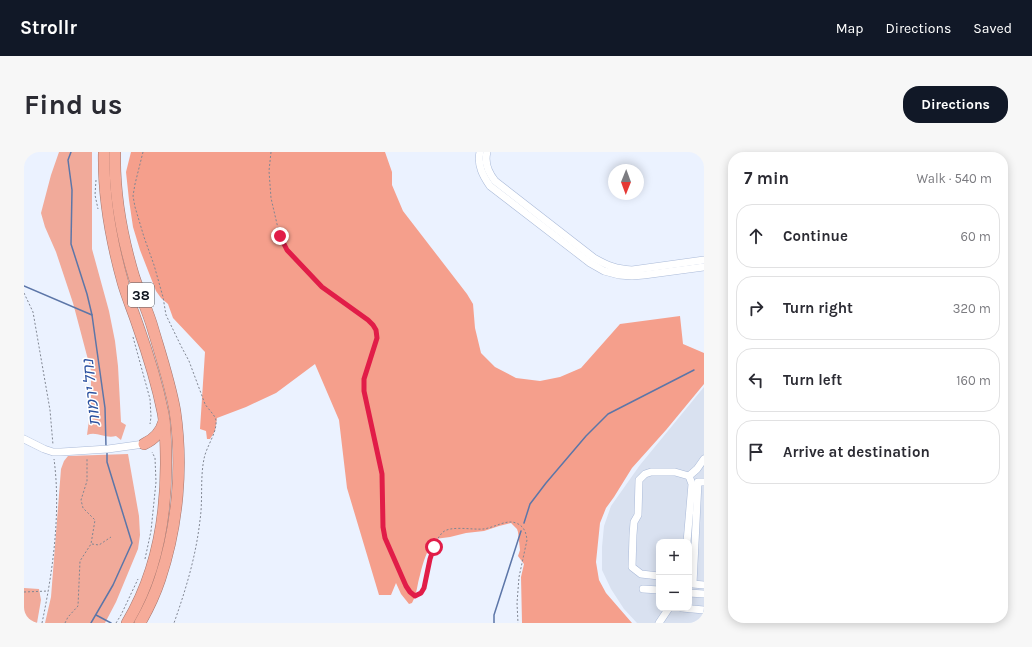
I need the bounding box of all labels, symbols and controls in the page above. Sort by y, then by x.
text: Strollr [20,17,77,39]
text: Map [836,20,864,37]
text: Directions [886,20,951,37]
text: Saved [973,20,1012,37]
button: Directions [903,86,1008,123]
text: Find us [24,88,123,121]
north arrow [608,164,644,200]
text: 7 min [744,168,789,188]
text: Walk · 540 m [917,171,992,186]
icon: ahead [745,225,767,247]
route end [271,227,289,245]
text: Continue [783,227,848,245]
text: 60 m [961,229,991,244]
road number: 38 [128,283,154,307]
icon: right [745,297,767,319]
text: Turn right [783,299,853,317]
text: 320 m [953,301,991,316]
water label: נחל ירמות [78,358,104,428]
icon: left [745,369,767,391]
text: Turn left [783,371,842,389]
text: 160 m [956,373,991,388]
icon: arrive [745,441,767,463]
text: Arrive at destination [783,443,930,461]
route start [425,538,443,556]
map controls [656,539,692,611]
button: + [656,539,692,575]
button: − [656,575,692,611]

